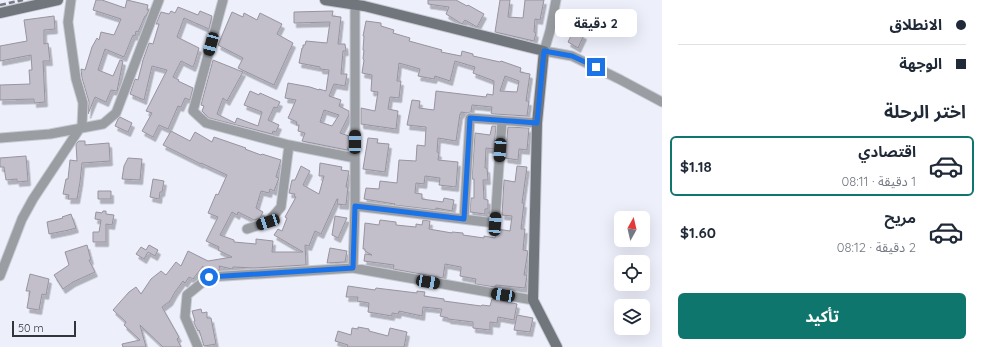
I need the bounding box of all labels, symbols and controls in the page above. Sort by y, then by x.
callout: 2 دقيقة [555,9,637,37]
text: 2 دقيقة [574,15,618,31]
text: الانطلاق [890,15,942,34]
car [202,31,220,57]
text: الوجهة [899,54,942,73]
route end [587,58,605,76]
text: اختر الرحلة [884,100,966,123]
car [349,130,361,154]
car [493,138,507,162]
text: اقتصادي [858,142,916,161]
icon: car [928,148,964,184]
text: $1.18 [680,157,712,176]
text: 1 دقيقة · 08:11 [842,173,916,189]
text: مريح [884,208,916,227]
north arrow [614,211,650,247]
map controls [614,211,650,335]
car [488,212,502,236]
car [255,213,281,231]
icon: car [928,214,964,250]
text: $1.60 [680,223,716,242]
text: 2 دقيقة · 08:12 [837,239,916,255]
button: locate [614,255,650,291]
route start [200,268,218,286]
car [415,274,441,290]
car [490,287,516,303]
button: تأكيد [678,293,966,339]
button: layers [614,299,650,335]
scale bar [12,319,76,338]
text: 50 m [18,321,44,335]

